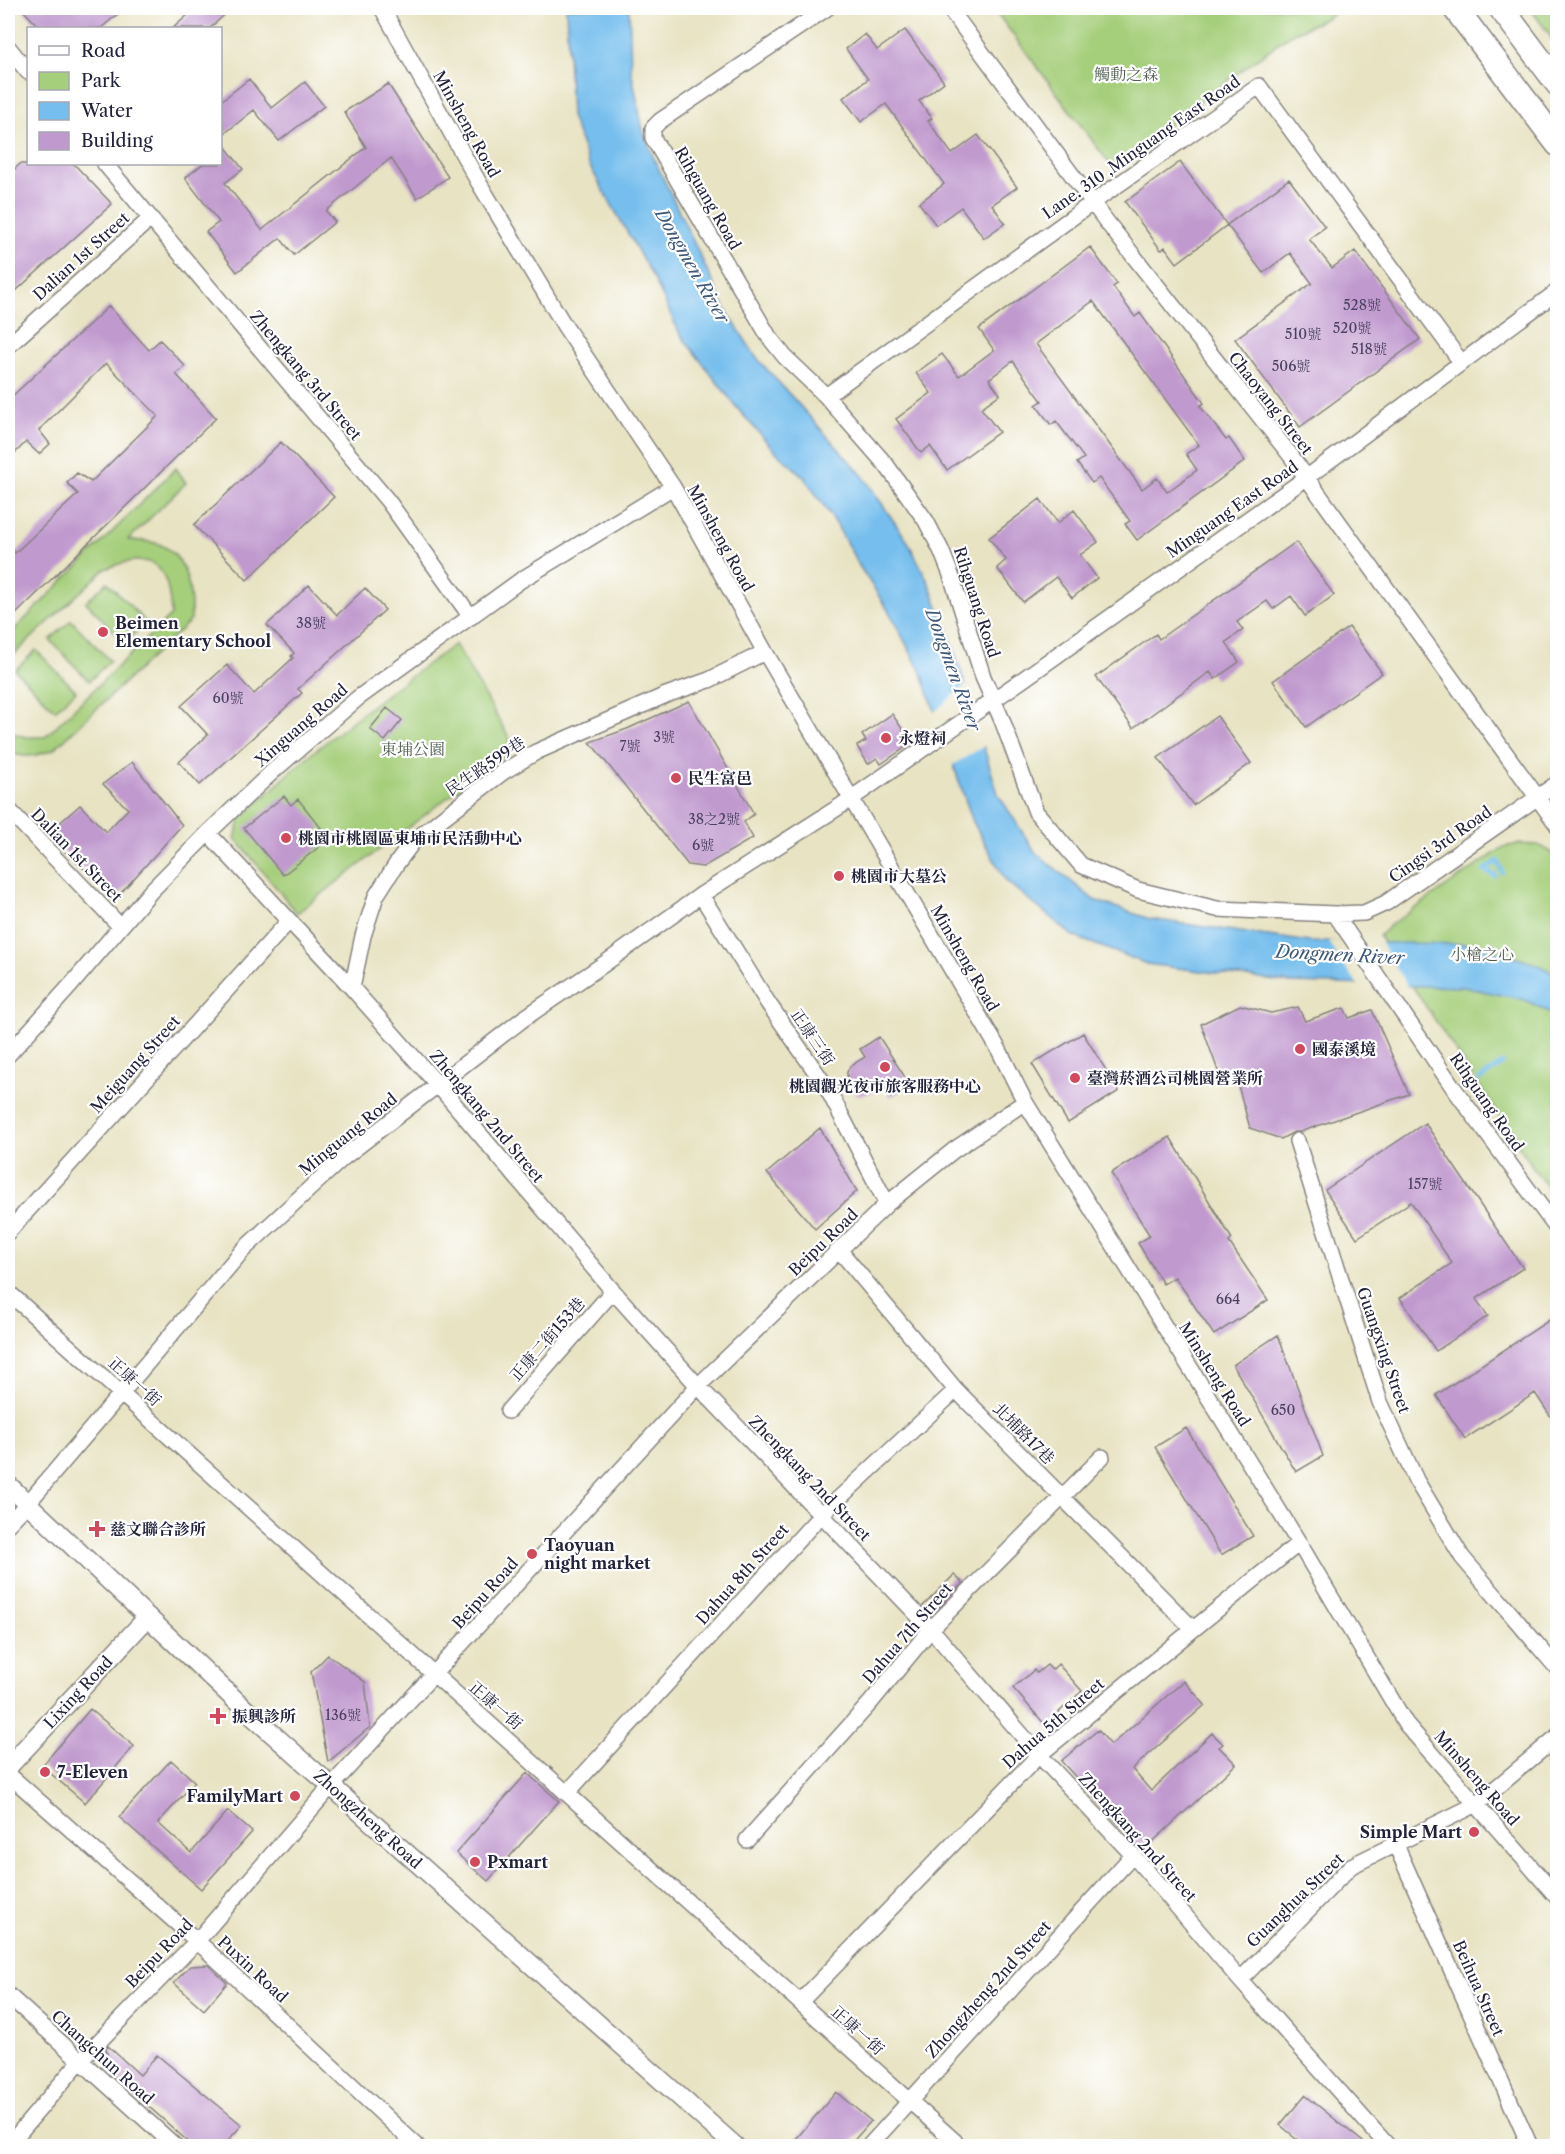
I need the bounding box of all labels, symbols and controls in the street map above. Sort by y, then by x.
legend [27,27,222,165]
text: Road [81,40,126,62]
park label: 觸動之森 [1094,64,1158,84]
street label: Minsheng Road [429,67,505,181]
text: Park [81,70,122,92]
street label: Lane. 310 ,Minguang East Road [1038,71,1244,223]
text: Water [80,100,133,122]
text: Building [81,130,153,152]
street label: Rihguang Road [670,143,746,253]
water label: Dongmen River [649,203,735,329]
street label: Dalian 1st Street [29,207,134,304]
house number: 528號 [1343,296,1381,314]
street label: Zhengkang 3rd Street [246,306,366,444]
house number: 520號 [1333,319,1371,337]
house number: 510號 [1285,325,1321,343]
house number: 518號 [1351,340,1387,358]
street label: Chaoyang Street [1225,348,1318,459]
house number: 506號 [1272,357,1310,375]
street label: Minguang East Road [1162,456,1302,562]
street label: Minsheng Road [683,481,759,595]
street label: Rihguang Road [950,544,1004,660]
water label: Dongmen River [920,604,986,736]
place label: Beimen Elementary School [115,613,271,651]
house number: 38號 [296,614,326,632]
marker: Beimen Elementary School [96,625,110,639]
street label: Xinguang Road [250,679,352,771]
house number: 60號 [212,689,244,707]
house number: 3號 [653,728,675,746]
place label: 永燈祠 [898,728,946,748]
marker: 永燈祠 [879,731,893,745]
street label: 民生路599巷 [441,732,529,800]
house number: 7號 [620,737,640,755]
park label: 東埔公園 [381,739,445,759]
place label: 民生富邑 [688,768,752,788]
marker: 民生富邑 [669,771,683,785]
street label: Cingsi 3rd Road [1385,801,1495,887]
street label: Dalian 1st Street [27,804,127,906]
house number: 38之2號 [688,810,740,828]
place label: 桃園市桃園區東埔市民活動中心 [298,828,522,848]
marker: 桃園市桃園區東埔市民活動中心 [279,831,293,845]
house number: 6號 [692,836,714,854]
place label: 桃園市大墓公 [851,866,947,886]
marker: 桃園市大墓公 [832,869,846,883]
street label: Minsheng Road [927,901,1004,1015]
water label: Dongmen River [1273,941,1407,969]
park label: 小檜之心 [1450,944,1514,964]
street label: 正康三街 [787,1005,839,1069]
street label: Meiguang Street [86,1011,184,1117]
place label: 國泰溪境 [1312,1039,1376,1059]
marker: 國泰溪境 [1293,1042,1307,1056]
street label: Zhengkang 2nd Street [426,1046,549,1187]
street label: Rihguang Road [1446,1049,1528,1155]
marker: 桃園觀光夜市旅客服務中心 [878,1060,892,1074]
place label: 臺灣菸酒公司桃園營業所 [1087,1068,1263,1088]
marker: 臺灣菸酒公司桃園營業所 [1068,1071,1082,1085]
place label: 桃園觀光夜市旅客服務中心 [789,1076,981,1096]
street label: Minguang Road [295,1088,401,1180]
house number: 157號 [1408,1175,1442,1193]
street label: Beipu Road [784,1204,862,1280]
street label: Guangxing Street [1353,1284,1415,1416]
house number: 664 [1216,1290,1240,1308]
street label: 正康二街153巷 [505,1293,589,1385]
street label: Minsheng Road [1175,1318,1255,1430]
street label: 正康一街 [105,1352,165,1410]
street label: 北埔路17巷 [989,1398,1059,1468]
house number: 650 [1271,1401,1295,1419]
street label: Zhengkang 2nd Street [745,1411,875,1545]
place label: 慈文聯合診所 [110,1519,206,1539]
street label: Dahua 8th Street [692,1519,793,1628]
marker: 慈文聯合診所 [88,1520,106,1538]
place label: Taoyuan night market [544,1535,651,1573]
marker: Taoyuan night market [525,1547,539,1561]
street label: Beipu Road [448,1553,522,1633]
street label: Dahua 7th Street [858,1578,956,1687]
street label: Lixing Road [39,1651,117,1732]
street label: Dahua 5th Street [998,1673,1108,1772]
street label: 正康一街 [465,1676,527,1734]
place label: 振興診所 [232,1706,296,1726]
house number: 136號 [325,1706,361,1724]
marker: 振興診所 [209,1707,227,1725]
street label: Minsheng Road [1430,1726,1524,1830]
place label: 7-Eleven [57,1762,128,1782]
marker: 7-Eleven [38,1765,52,1779]
street label: Zhongzheng Road [310,1765,426,1873]
street label: Zhengkang 2nd Street [1075,1768,1201,1906]
place label: FamilyMart [187,1786,284,1806]
marker: FamilyMart [288,1789,302,1803]
place label: Simple Mart [1360,1822,1463,1842]
marker: Simple Mart [1467,1825,1481,1839]
street label: Guanghua Street [1242,1848,1348,1951]
place label: Pxmart [487,1852,548,1872]
marker: Pxmart [468,1855,482,1869]
street label: Beipu Road [121,1914,197,1992]
street label: Zhongzheng 2nd Street [921,1916,1055,2062]
street label: Puxin Road [214,1932,292,2007]
street label: Beihua Street [1449,1937,1509,2039]
street label: 正康一街 [828,2001,888,2059]
street label: Changchun Road [48,2006,159,2109]

